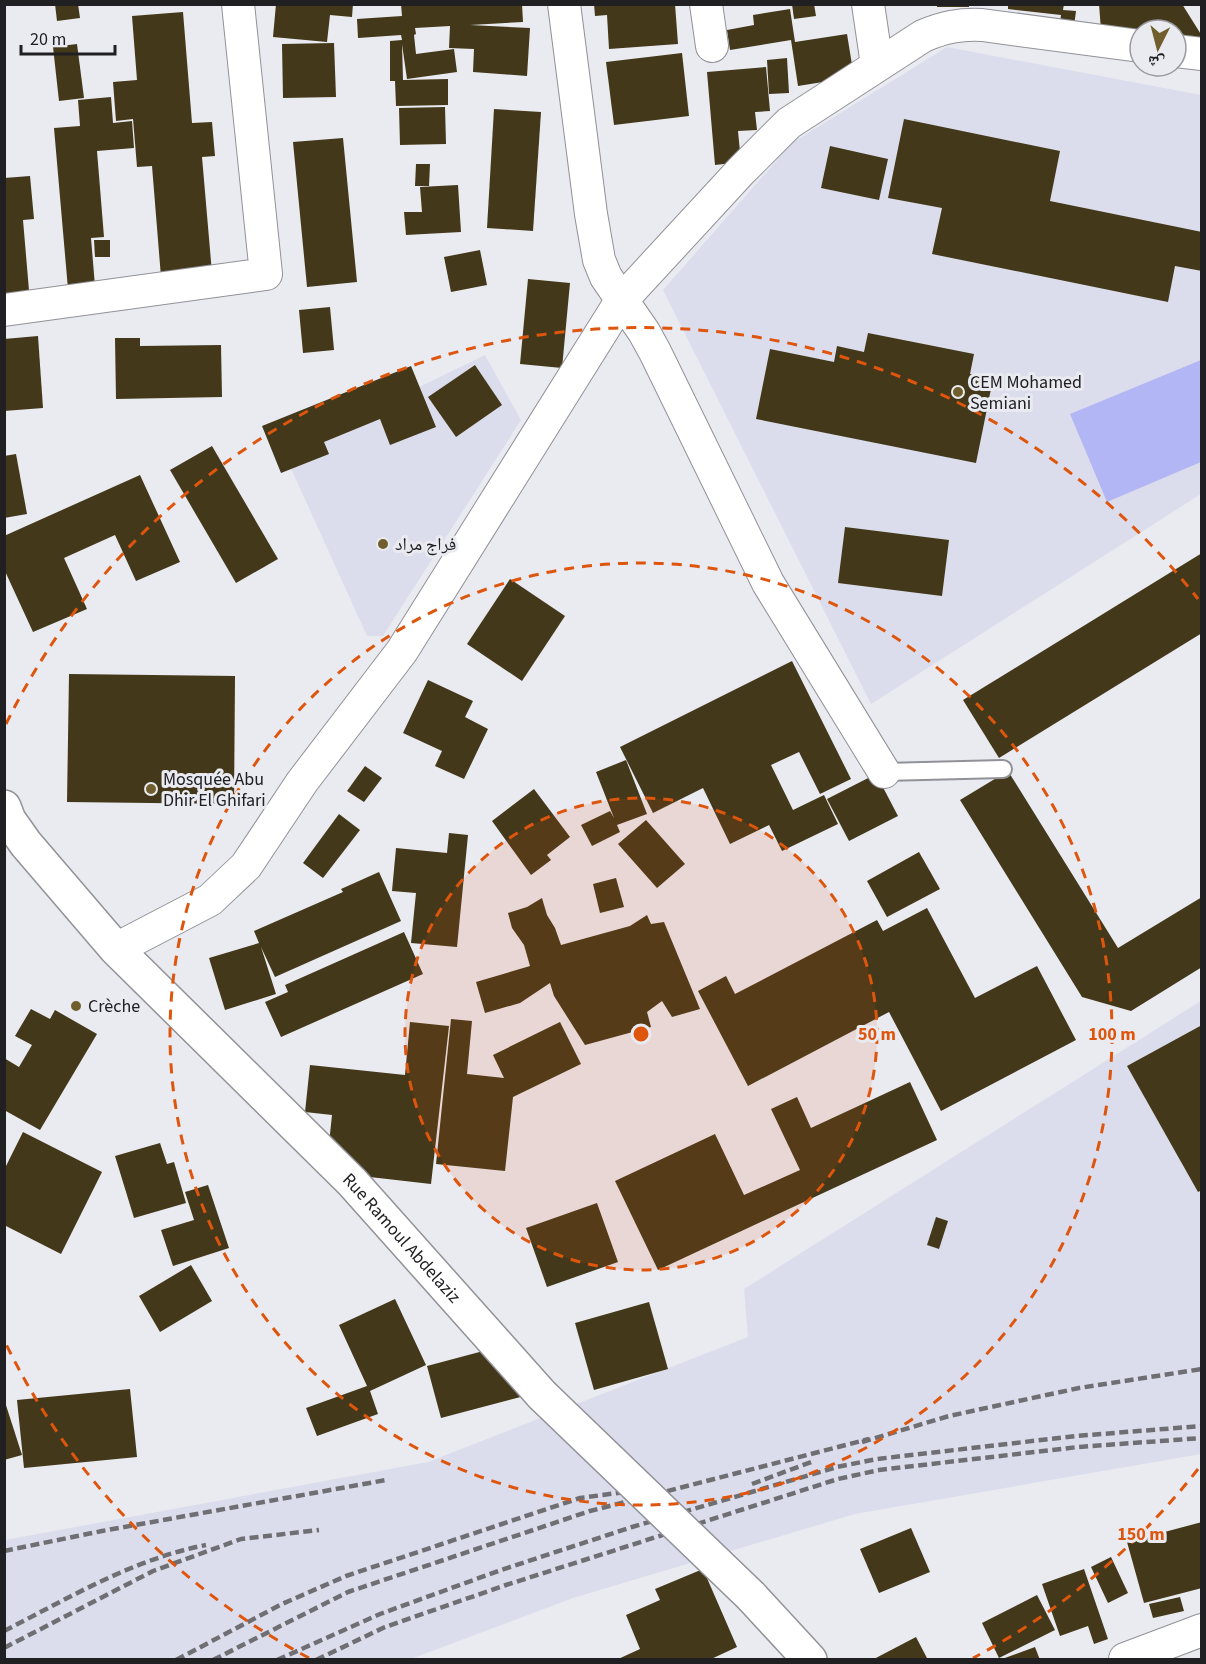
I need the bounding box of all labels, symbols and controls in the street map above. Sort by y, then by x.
scale bar [21,18,116,56]
north arrow [1128,18,1188,78]
text: 20 m [30,27,66,52]
text: ش [1147,50,1166,74]
place label: CEM Mohamed Semiani [970,370,1082,416]
marker: CEM Mohamed Semiani [951,385,965,399]
place label: فراج مراد [395,532,456,557]
marker: فراج مراد [376,537,390,551]
place label: Mosquée Abu Dhir El Ghifari [163,767,266,813]
marker: Mosquée Abu Dhir El Ghifari [144,782,158,796]
place label: Crèche [88,994,140,1019]
marker: Crèche [69,999,83,1013]
text: 50 m [858,1022,896,1047]
text: 100 m [1088,1022,1136,1047]
centre of rings [631,1024,651,1044]
street label: Rue Ramoul Abdelaziz [337,1167,467,1309]
text: 150 m [1117,1522,1165,1547]

